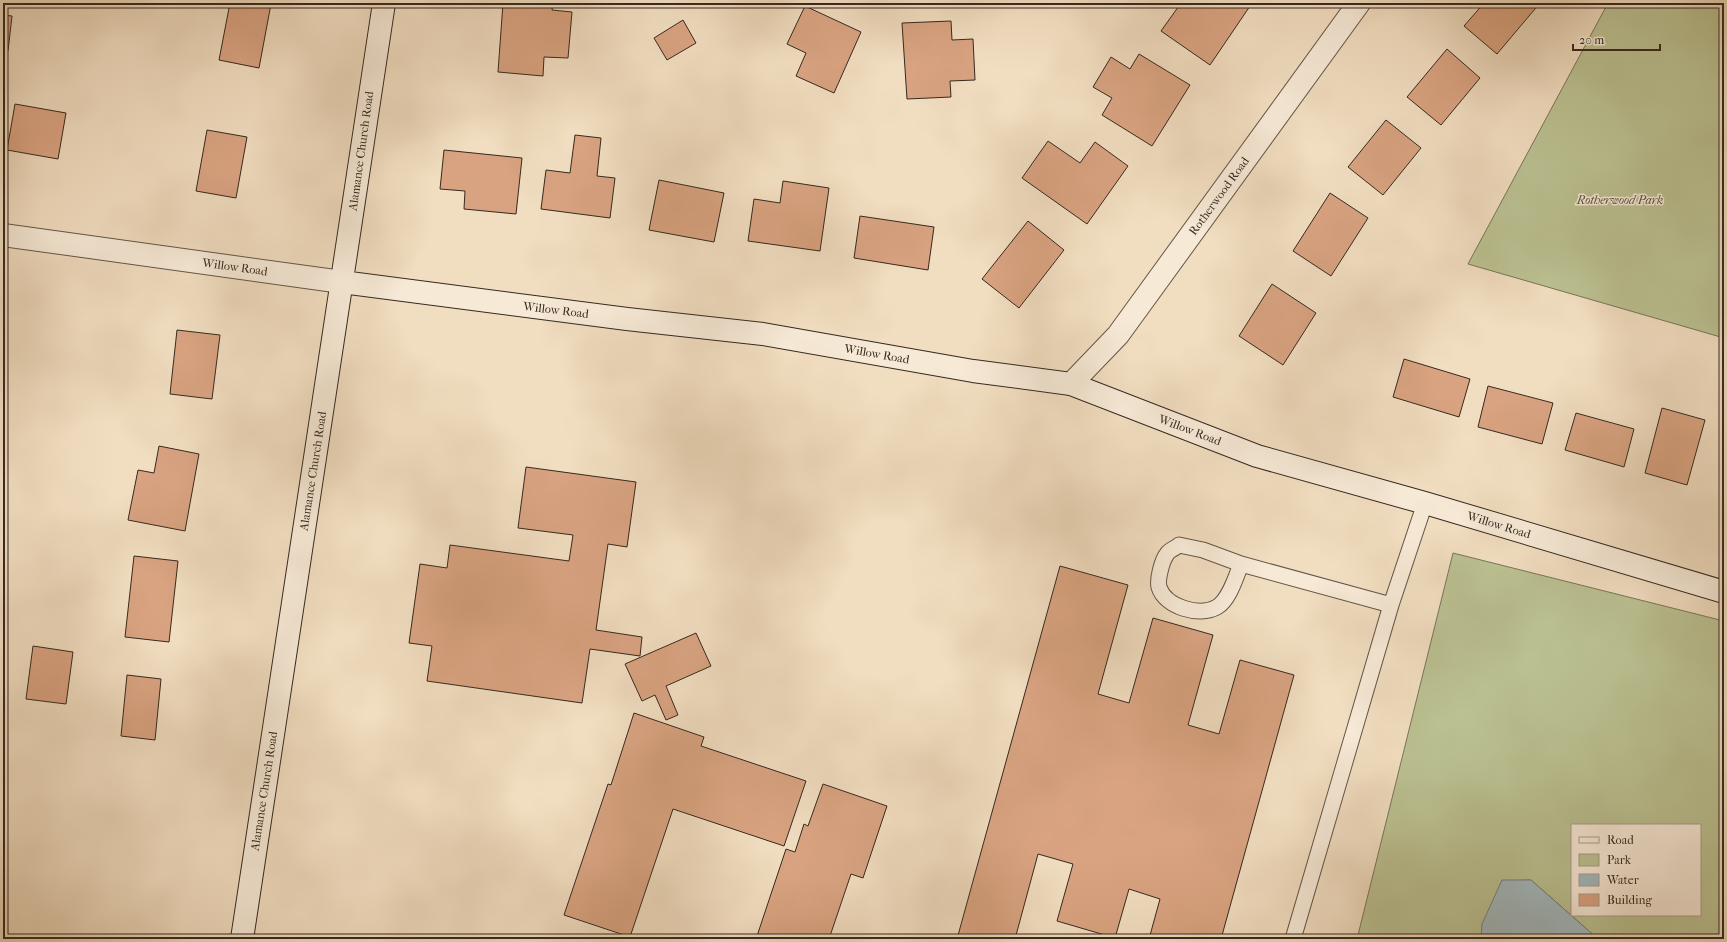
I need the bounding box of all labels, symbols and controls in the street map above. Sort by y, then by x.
scale bar [1573,26,1660,52]
text: 20 m [1579,33,1604,47]
street label: Alamance Church Road [346,90,376,213]
street label: Rotherwood Road [1186,154,1252,238]
park label: Rotherwood Park [1576,193,1663,207]
street label: Willow Road [200,255,269,279]
street label: Willow Road [521,299,590,321]
street label: Willow Road [842,341,911,367]
street label: Alamance Church Road [296,410,329,533]
street label: Willow Road [1156,411,1224,449]
street label: Willow Road [1464,508,1533,541]
street label: Alamance Church Road [247,730,280,853]
legend [1571,824,1701,916]
text: Road [1607,833,1634,847]
text: Park [1607,853,1632,867]
text: Water [1606,873,1640,887]
text: Building [1607,893,1652,907]

